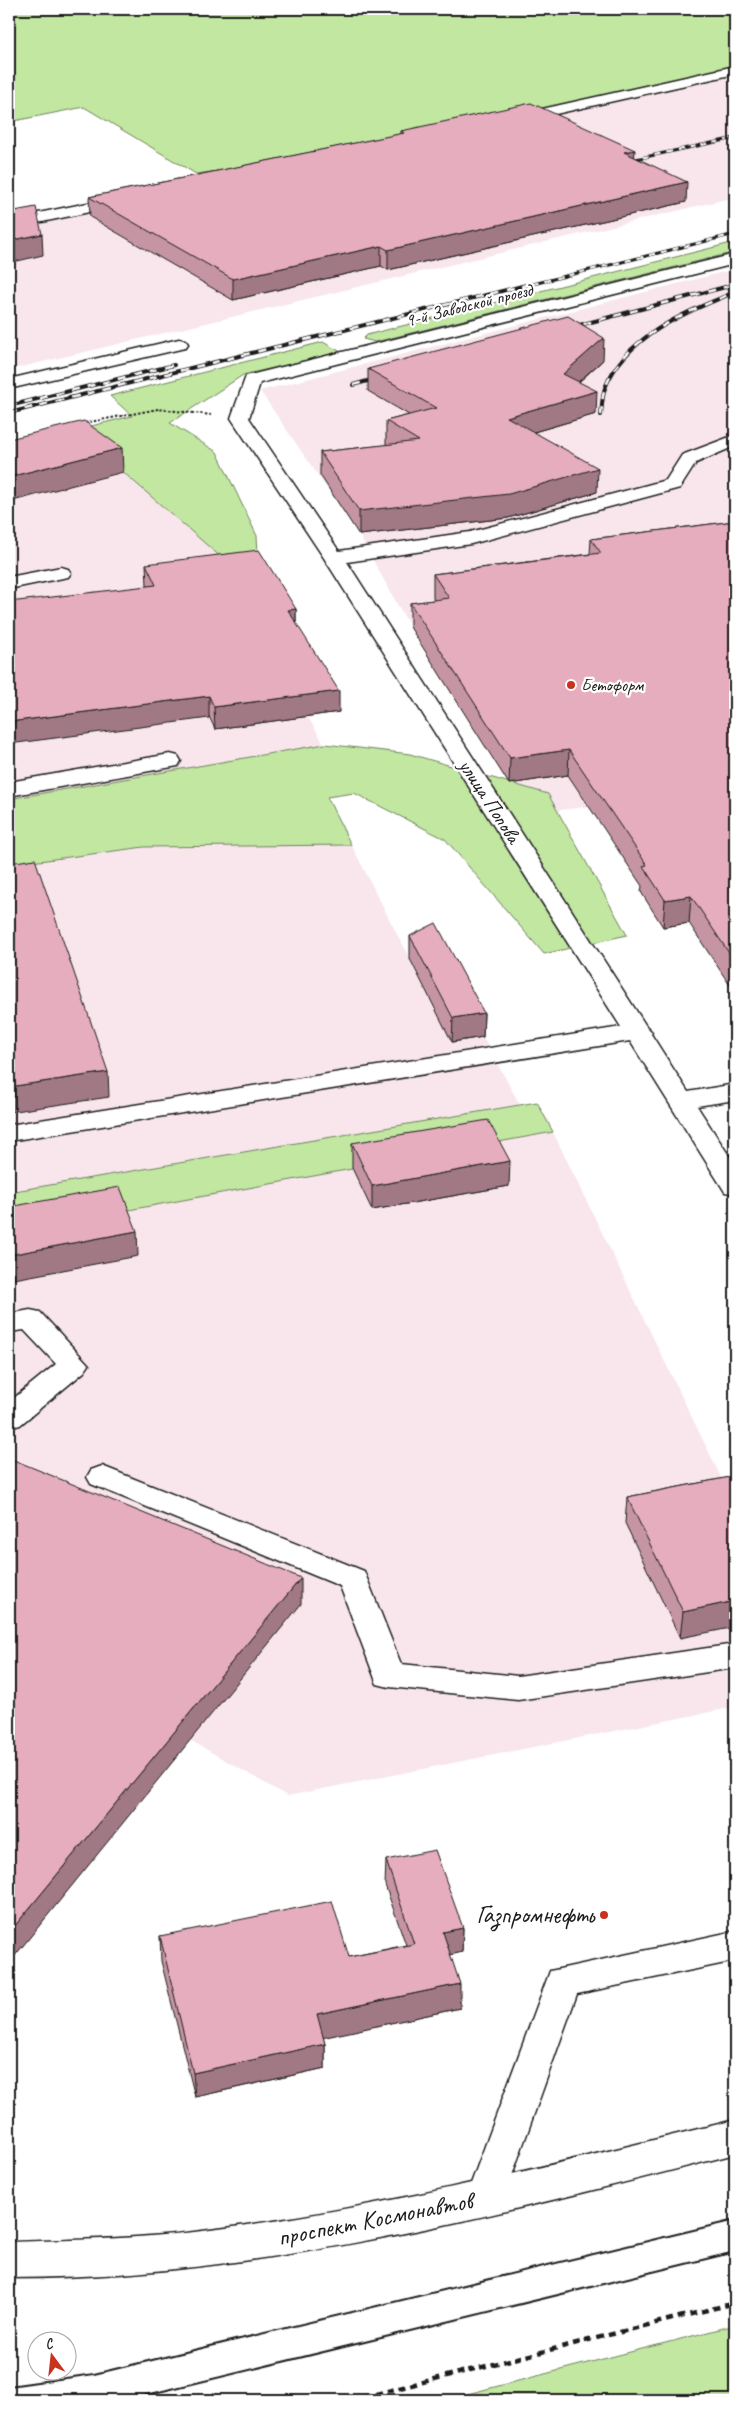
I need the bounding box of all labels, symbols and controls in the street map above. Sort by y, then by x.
street label: 9-й Заводской проезд [403,278,536,331]
place label: Бетоформ [581,674,645,696]
marker: Бетоформ [565,679,577,691]
street label: улица Попова [452,752,528,850]
place label: Газпромнефть [476,1899,596,1932]
marker: Газпромнефть [598,1909,610,1921]
street label: проспект Космонавтов [275,2183,480,2254]
north arrow [28,2332,78,2382]
text: С [43,2334,56,2353]

